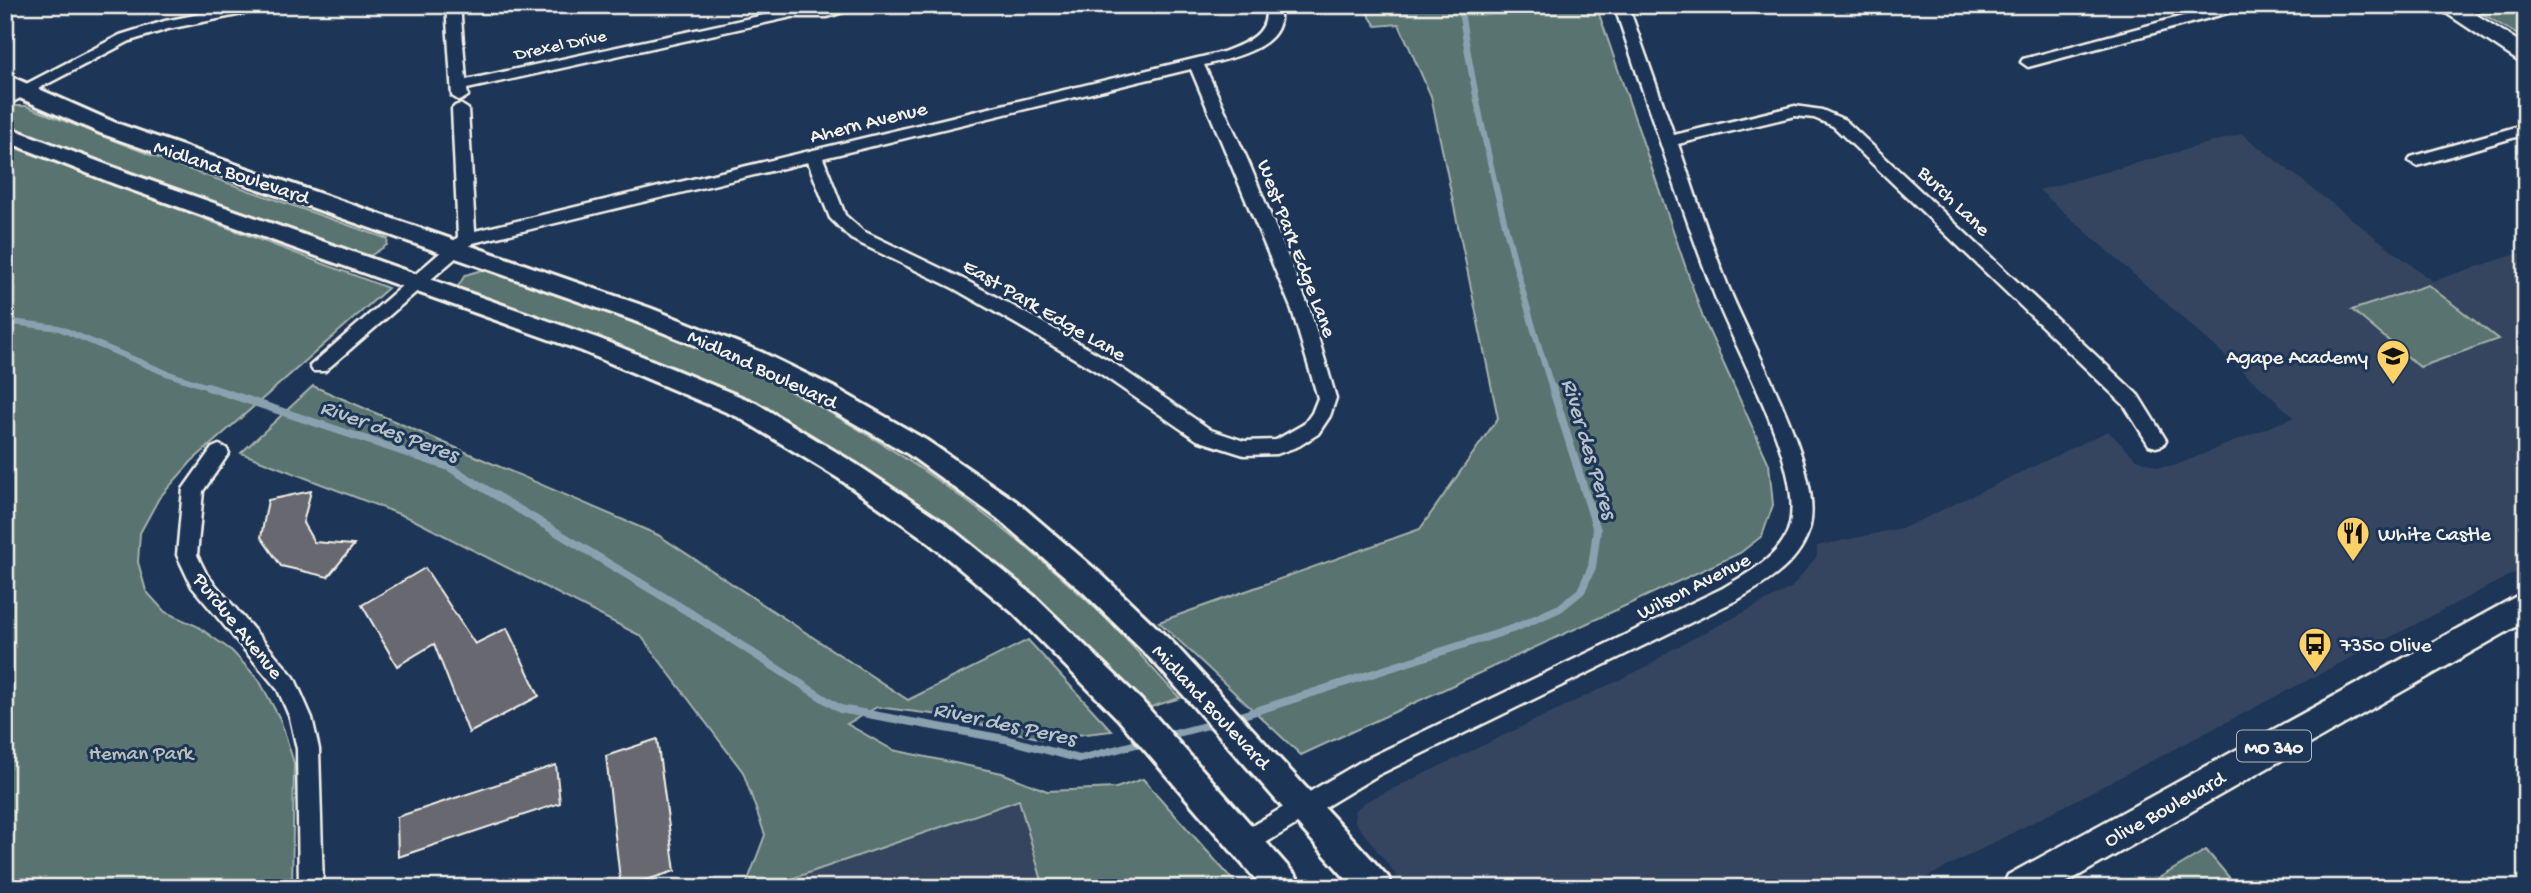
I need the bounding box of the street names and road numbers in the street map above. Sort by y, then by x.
street label: Drexel Drive [512,26,609,67]
street label: Ahern Avenue [808,97,931,151]
street label: Midland Boulevard [150,136,313,213]
street label: West Park Edge Lane [1249,157,1341,343]
street label: Burch Lane [1910,161,1995,244]
street label: East Park Edge Lane [957,255,1130,370]
street label: Midland Boulevard [683,325,842,418]
street label: Wilson Avenue [1634,548,1756,627]
street label: Purdue Avenue [185,568,288,686]
street label: Midland Boulevard [1145,640,1275,778]
road number: MO 340 [2237,730,2311,762]
street label: Olive Boulevard [2101,767,2232,855]

